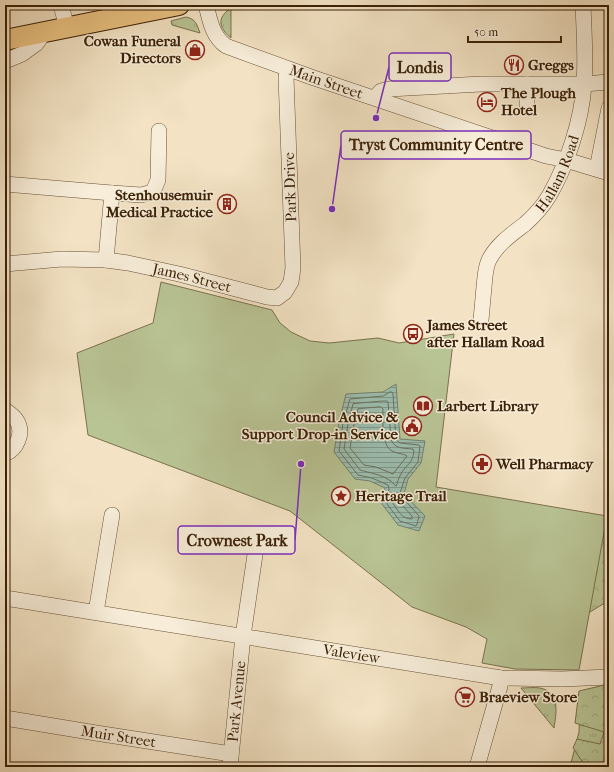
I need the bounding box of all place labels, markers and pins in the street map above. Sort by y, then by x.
place label: Cowan Funeral Directors [84,32,182,67]
shop icon: Cowan Funeral Directors [184,39,206,61]
callout: Londis [389,53,451,81]
restaurant icon: Greggs [503,54,525,76]
place label: Greggs [528,56,574,74]
place label: The Plough Hotel [500,84,576,119]
hotel icon: The Plough Hotel [476,91,498,113]
callout: Tryst Community Centre [341,131,531,159]
place label: Stenhousemuir Medical Practice [105,186,214,221]
building icon: Stenhousemuir Medical Practice [216,193,238,215]
place label: James Street after Hallam Road [425,316,545,351]
bus stop icon: James Street after Hallam Road [402,323,424,345]
library icon: Larbert Library [412,395,434,417]
place label: Larbert Library [437,397,540,415]
place label: Council Advice & Support Drop-in Service [242,408,399,443]
public building icon: Council Advice & Support Drop-in Service [401,415,423,437]
pharmacy icon: Well Pharmacy [471,453,493,475]
place label: Well Pharmacy [495,455,594,473]
place icon: Heritage Trail [330,485,352,507]
place label: Heritage Trail [355,487,448,505]
callout: Crownest Park [178,526,295,554]
supermarket icon: Braeview Store [454,686,476,708]
place label: Braeview Store [479,688,578,706]

